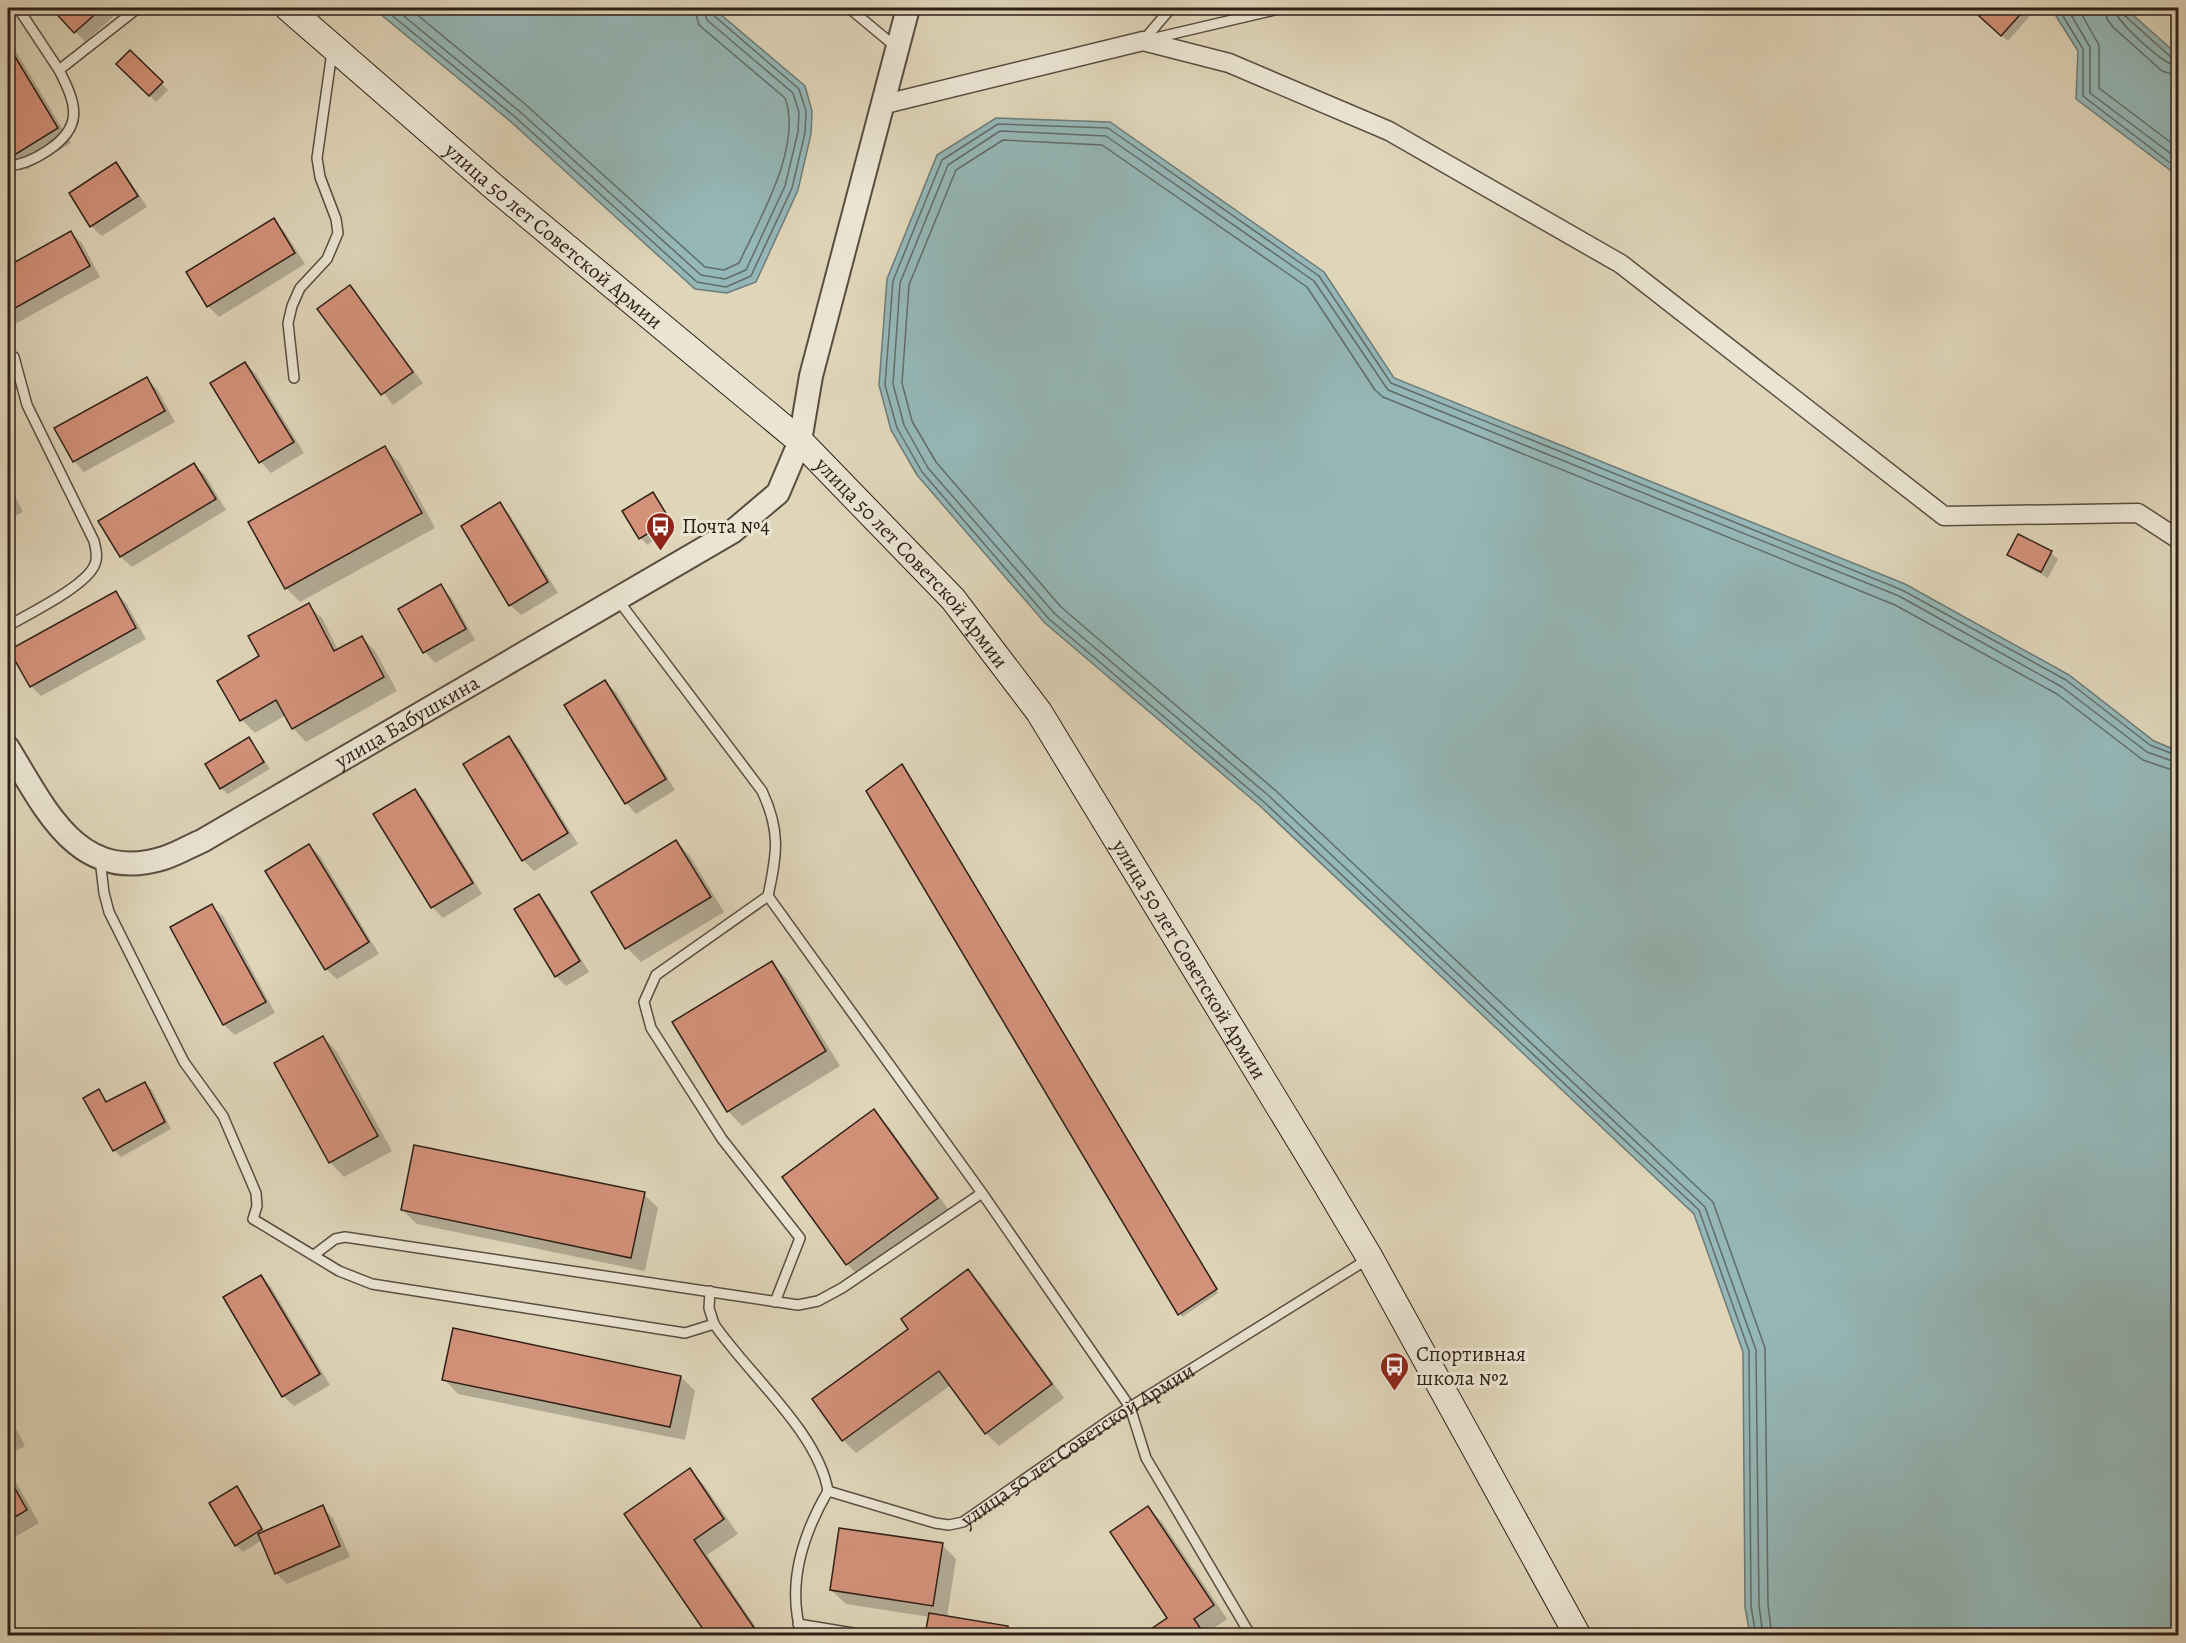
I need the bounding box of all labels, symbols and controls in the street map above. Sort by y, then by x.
street label: улица 50 лет Советской Армии [438,136,669,335]
street label: улица 50 лет Советской Армии [808,450,1015,674]
bus stop icon: Почта №4 [645,510,677,552]
place label: Почта №4 [682,512,770,540]
street label: улица Бабушкина [329,668,485,775]
street label: улица 50 лет Советской Армии [1105,833,1273,1085]
place label: Спортивная школа №2 [1416,1340,1526,1392]
bus stop icon: Спортивная школа №2 [1379,1350,1411,1392]
street label: улица 50 лет Советской Армии [954,1356,1200,1534]

